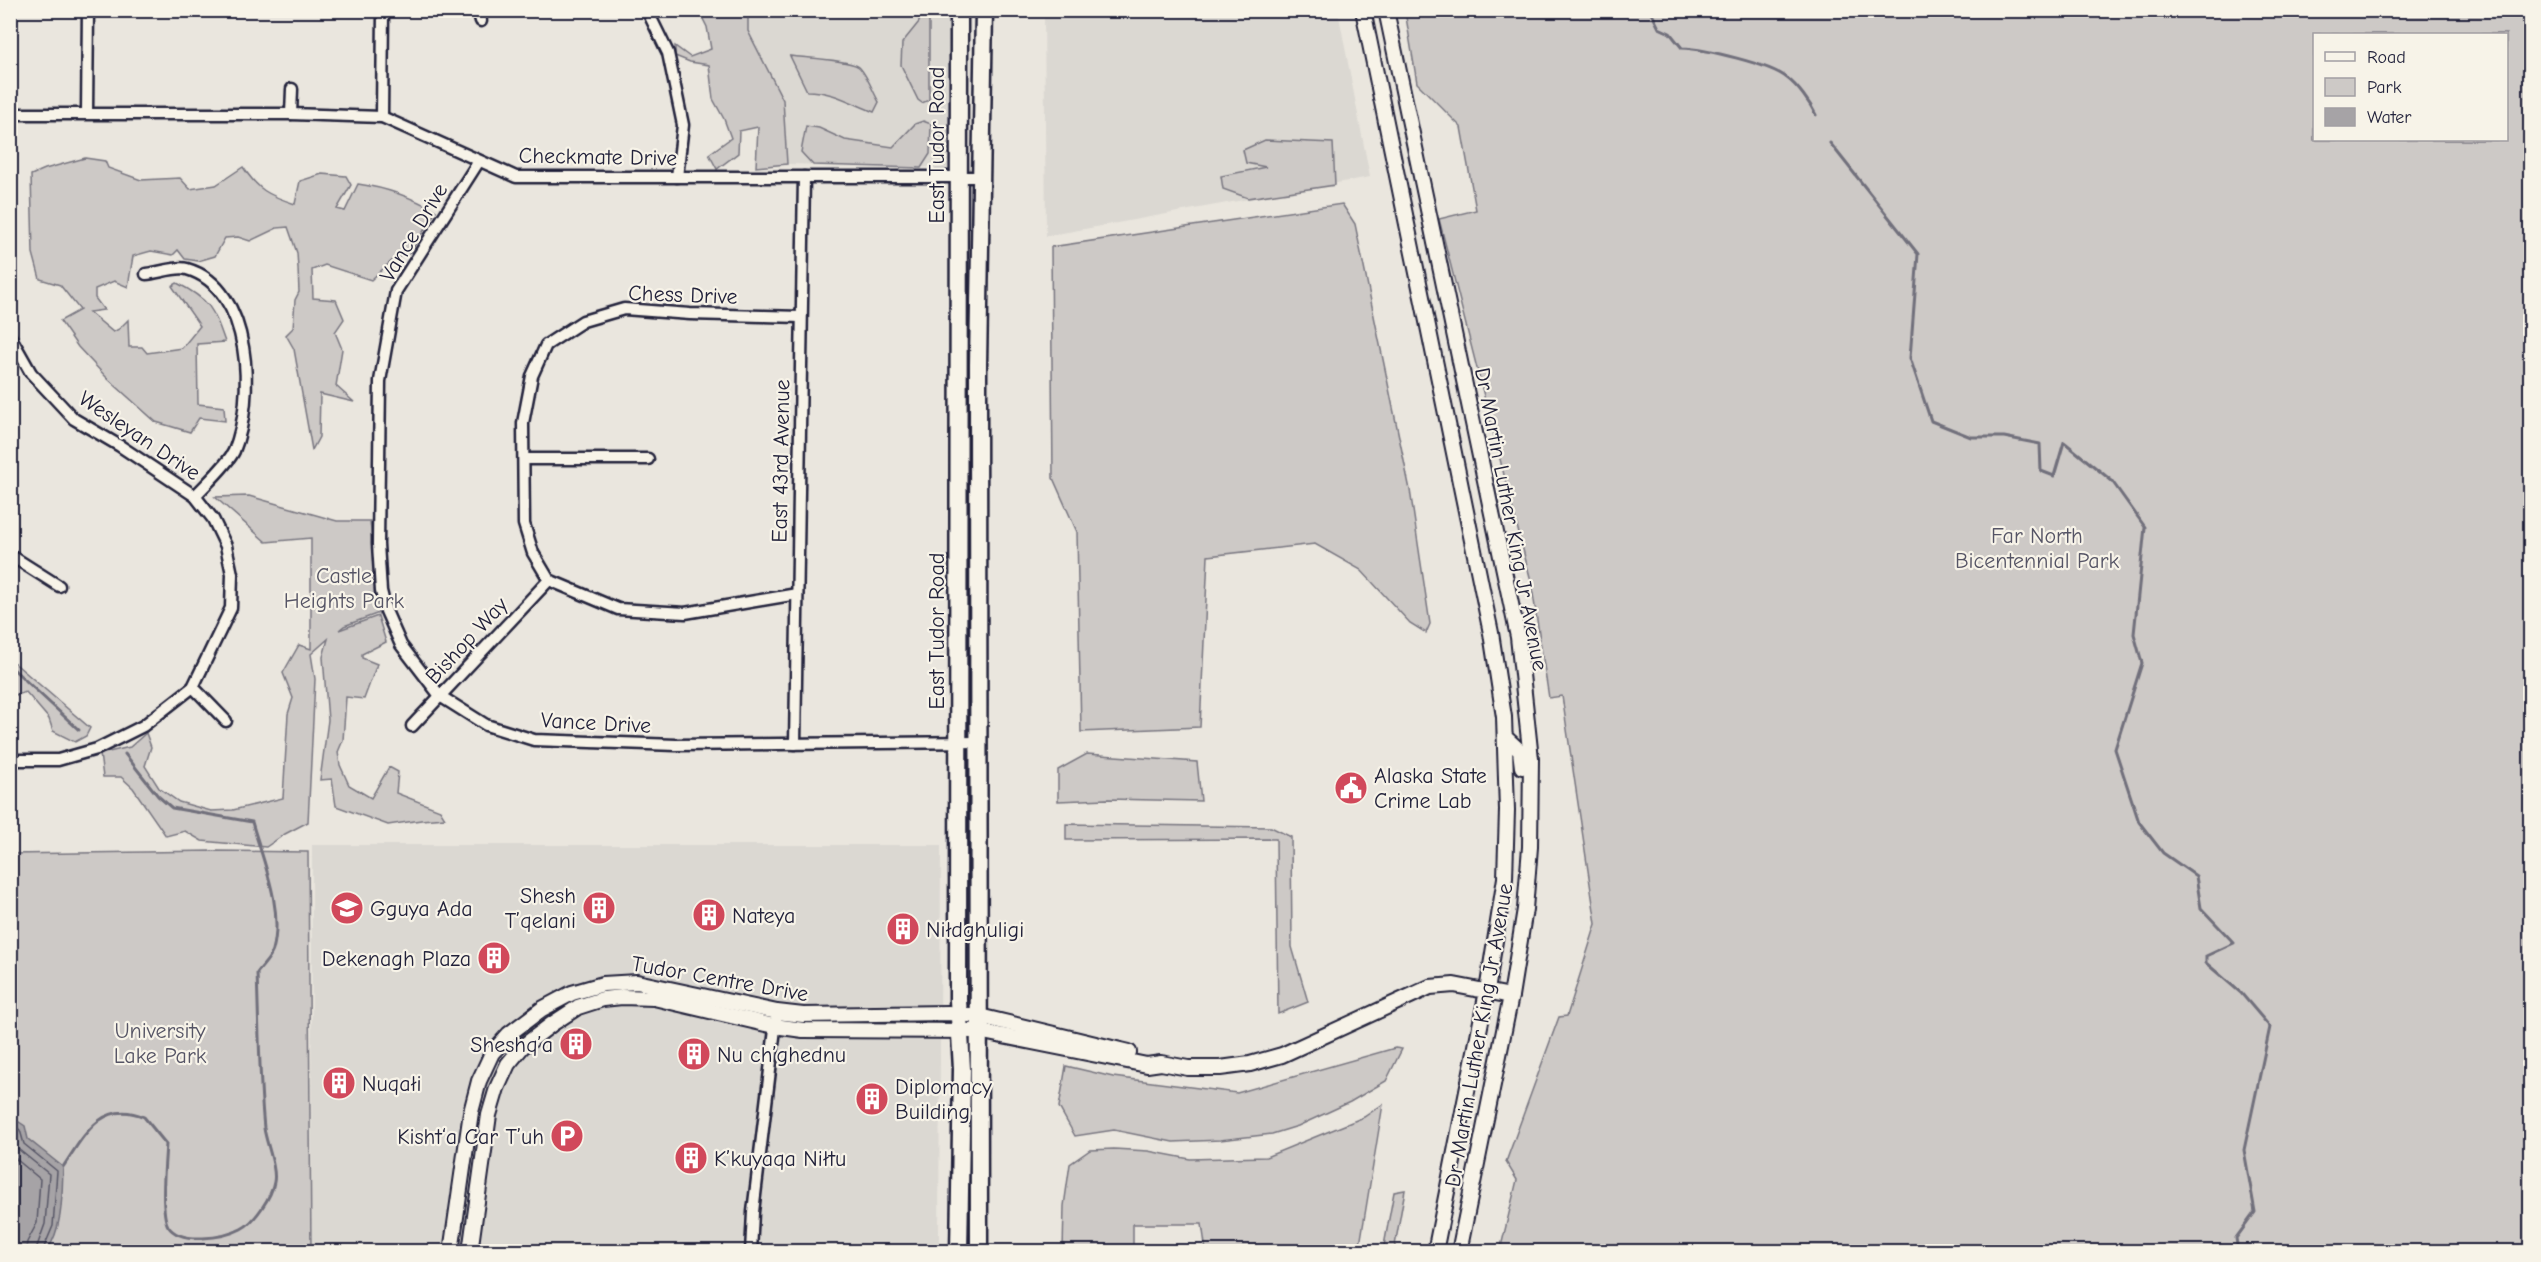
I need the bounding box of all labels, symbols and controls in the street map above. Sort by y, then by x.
legend [2313,33,2508,141]
text: Road [2367,47,2406,68]
street label: East Tudor Road [924,66,950,224]
text: Park [2367,77,2402,98]
text: Water [2367,107,2412,128]
street label: Checkmate Drive [519,143,677,171]
street label: Vance Drive [374,179,453,287]
street label: Chess Drive [628,280,738,310]
street label: Dr Martin Luther King Jr Avenue [1469,366,1553,673]
street label: East 43rd Avenue [767,379,795,543]
street label: Wesleyan Drive [74,386,205,486]
park label: Far North Bicentennial Park [1955,523,2119,574]
street label: East Tudor Road [924,552,950,710]
park label: Castle Heights Park [284,563,404,614]
street label: Bishop Way [420,592,514,689]
street label: Vance Drive [540,707,652,739]
place label: Alaska State Crime Lab [1374,763,1487,814]
public building icon: Alaska State Crime Lab [1333,770,1369,806]
street label: Dr Martin Luther King Jr Avenue [1439,881,1519,1189]
place label: Shesh T’qelani [505,883,576,934]
school or university icon: Gguya Ada [329,890,365,926]
building icon: Shesh T’qelani [581,890,617,926]
place label: Gguya Ada [370,896,473,922]
building icon: Nateya [691,897,727,933]
place label: Nateya [732,903,795,929]
building icon: Niłdghuligi [885,911,921,947]
place label: Niłdghuligi [926,917,1024,943]
building icon: Dekenagh Plaza [476,940,512,976]
place label: Dekenagh Plaza [322,946,471,972]
street label: Tudor Centre Drive [629,951,810,1007]
park label: University Lake Park [114,1018,207,1069]
building icon: Sheshq’a [558,1026,594,1062]
place label: Sheshq’a [470,1032,553,1058]
building icon: Nu ch’ghednu [676,1036,712,1072]
place label: Nu ch’ghednu [717,1042,846,1068]
building icon: Nuqałi [321,1065,357,1101]
place label: Nuqałi [362,1071,421,1097]
place label: Diplomacy Building [895,1074,992,1125]
building icon: Diplomacy Building [854,1081,890,1117]
parking icon: Kisht‘a Car T’uh [549,1118,585,1154]
place label: Kisht‘a Car T’uh [397,1124,544,1150]
building icon: K’kuyaqa Niłtu [673,1140,709,1176]
place label: K’kuyaqa Niłtu [714,1146,846,1172]

